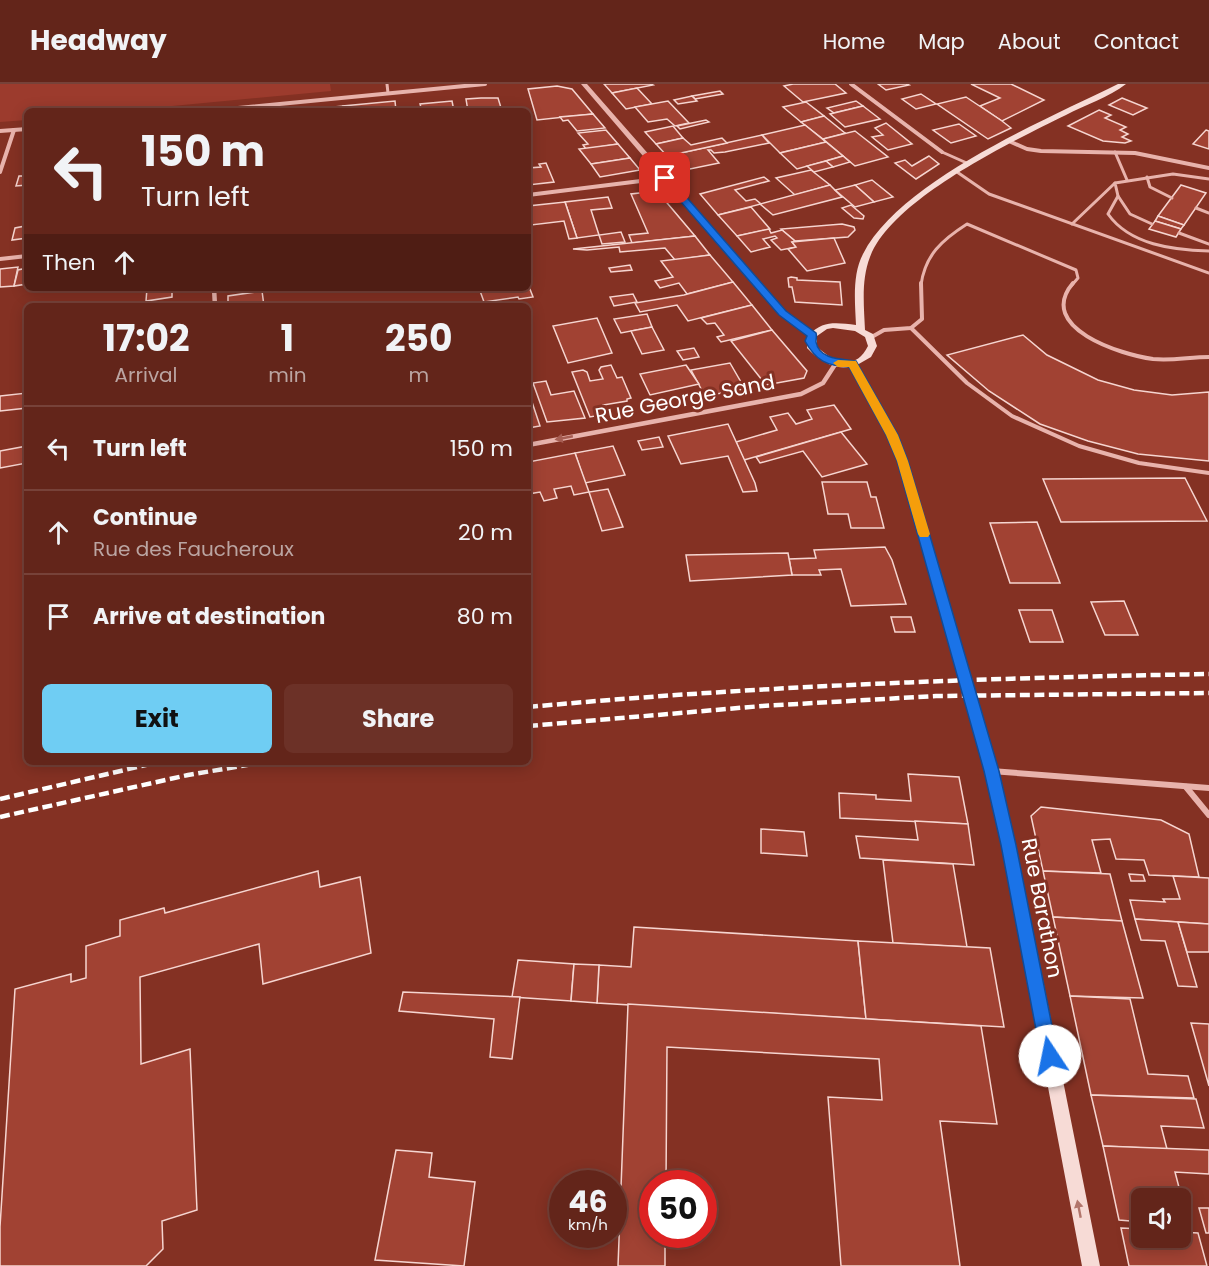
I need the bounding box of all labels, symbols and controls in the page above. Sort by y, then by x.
text: Headway [30,21,167,60]
text: Home [823,27,885,56]
text: Map [918,27,965,56]
text: About [998,27,1061,56]
text: Contact [1094,27,1179,56]
text: 150 m [141,122,265,181]
icon: left [42,132,120,210]
pin [639,152,690,203]
icon: arrive [648,161,681,194]
text: Turn left [141,178,250,215]
icon: ahead [108,246,141,279]
text: Then [42,247,96,278]
text: 17:02 [103,313,190,364]
text: 1 [281,313,294,364]
text: 250 [385,313,452,364]
text: Arrival [115,361,178,389]
text: min [268,361,306,389]
text: m [408,361,429,389]
street label: Rue George Sand [593,367,777,430]
icon: left [42,432,75,465]
text: Turn left [93,433,187,464]
text: 150 m [450,433,513,464]
one-way arrow [555,434,574,443]
text: Continue [93,502,197,533]
icon: ahead [42,516,75,549]
text: 20 m [458,517,513,548]
text: Rue des Faucheroux [93,535,294,563]
icon: arrive [42,600,75,633]
text: Arrive at destination [93,601,325,632]
text: 80 m [457,601,513,632]
button: Exit [42,684,272,753]
button: Share [284,684,513,753]
street label: Rue Barathon [1015,835,1070,980]
position arrow [1018,1024,1082,1088]
speed limit sign: 50 [639,1170,717,1248]
text: 46 [568,1180,608,1223]
map controls [1131,1188,1191,1248]
button: sound [1131,1188,1191,1248]
one-way arrow [1074,1199,1083,1218]
text: km/h [568,1214,608,1235]

